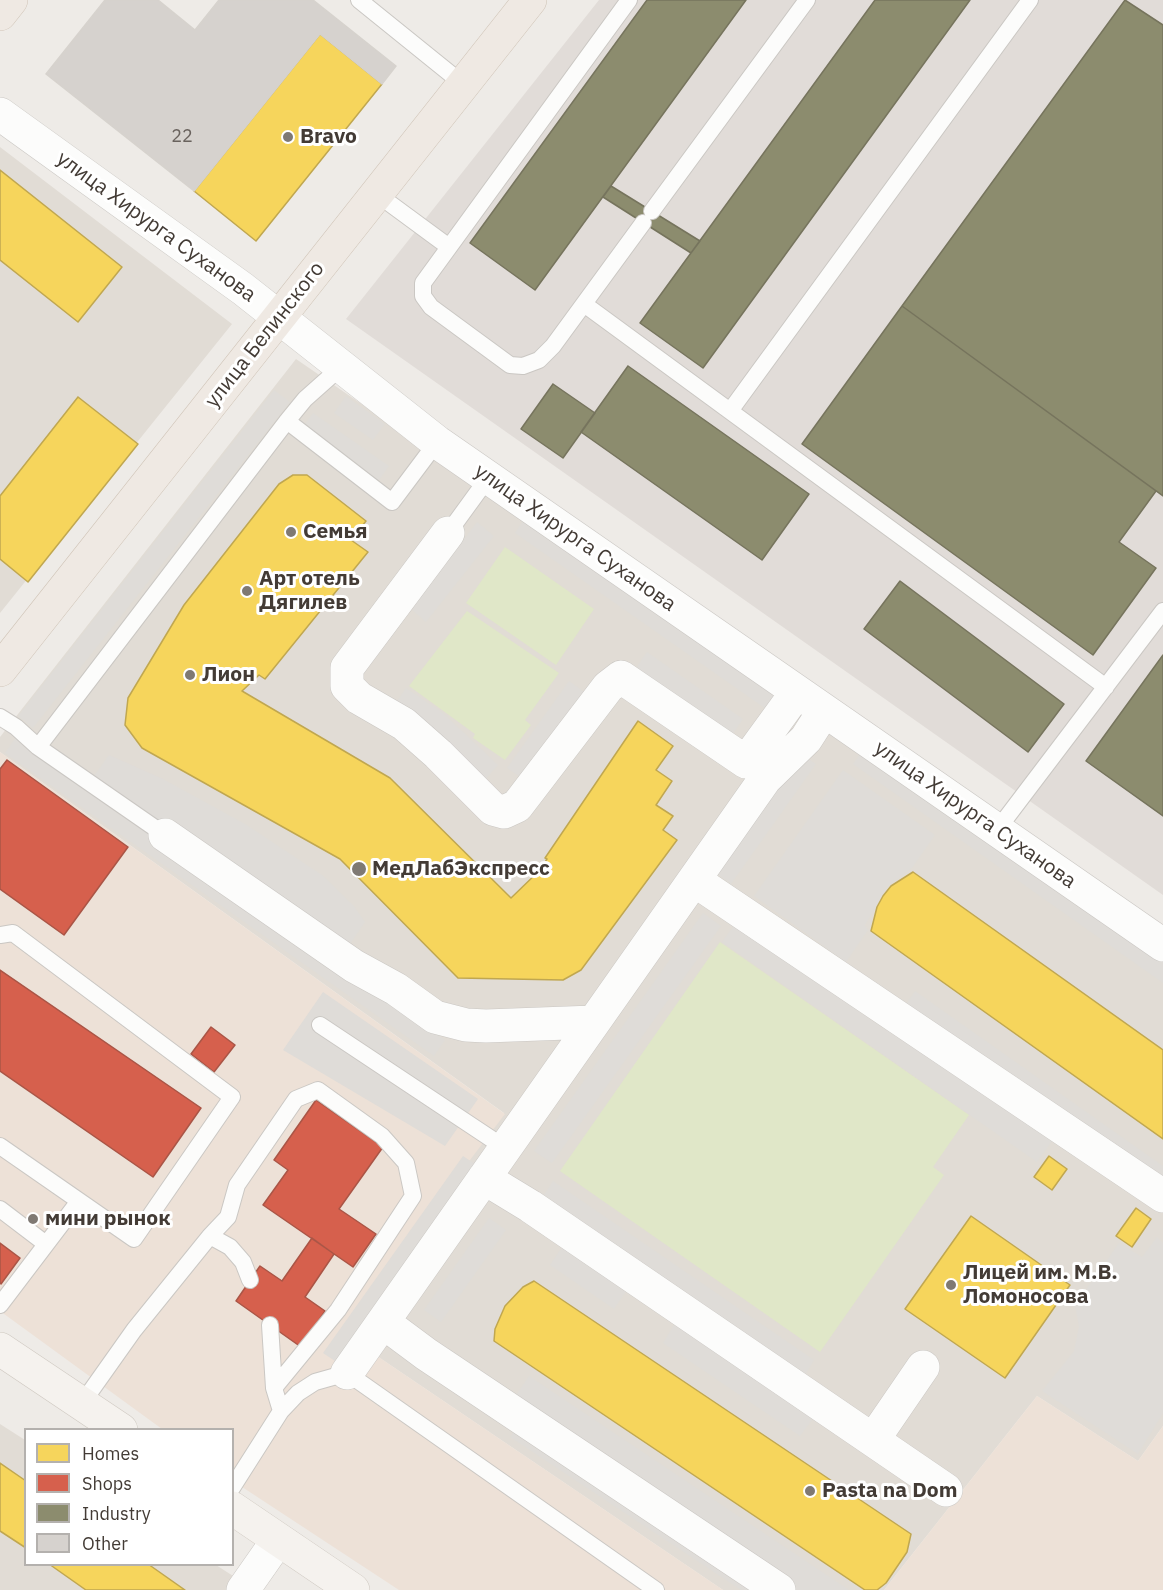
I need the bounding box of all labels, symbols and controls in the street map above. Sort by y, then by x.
place label: Bravo [300,124,357,150]
house number: 22 [171,126,193,148]
marker: Bravo [281,130,295,144]
street label: улица Хирурга Суханова [51,146,261,308]
street label: улица Белинского [200,257,330,413]
street label: улица Хирурга Суханова [469,459,681,617]
place label: Семья [303,519,368,545]
marker: Семья [284,525,298,539]
place label: Арт отель Дягилев [259,566,360,616]
marker: Арт отель Дягилев [240,584,254,598]
place label: Лион [202,662,255,688]
marker: Лион [183,668,197,682]
street label: улица Хирурга Суханова [869,736,1081,894]
place label: МедЛабЭкспресс [372,856,550,882]
marker: МедЛабЭкспресс [350,860,368,878]
place label: мини рынок [45,1206,171,1232]
marker: мини рынок [26,1212,40,1226]
place label: Лицей им. М.В. Ломоносова [963,1260,1118,1310]
marker: Лицей им. М.В. Ломоносова [944,1278,958,1292]
legend [24,1428,234,1566]
text: Homes [82,1442,139,1465]
text: Shops [82,1472,132,1495]
place label: Pasta na Dom [822,1478,957,1504]
marker: Pasta na Dom [803,1484,817,1498]
text: Industry [82,1502,151,1525]
text: Other [82,1532,128,1555]

